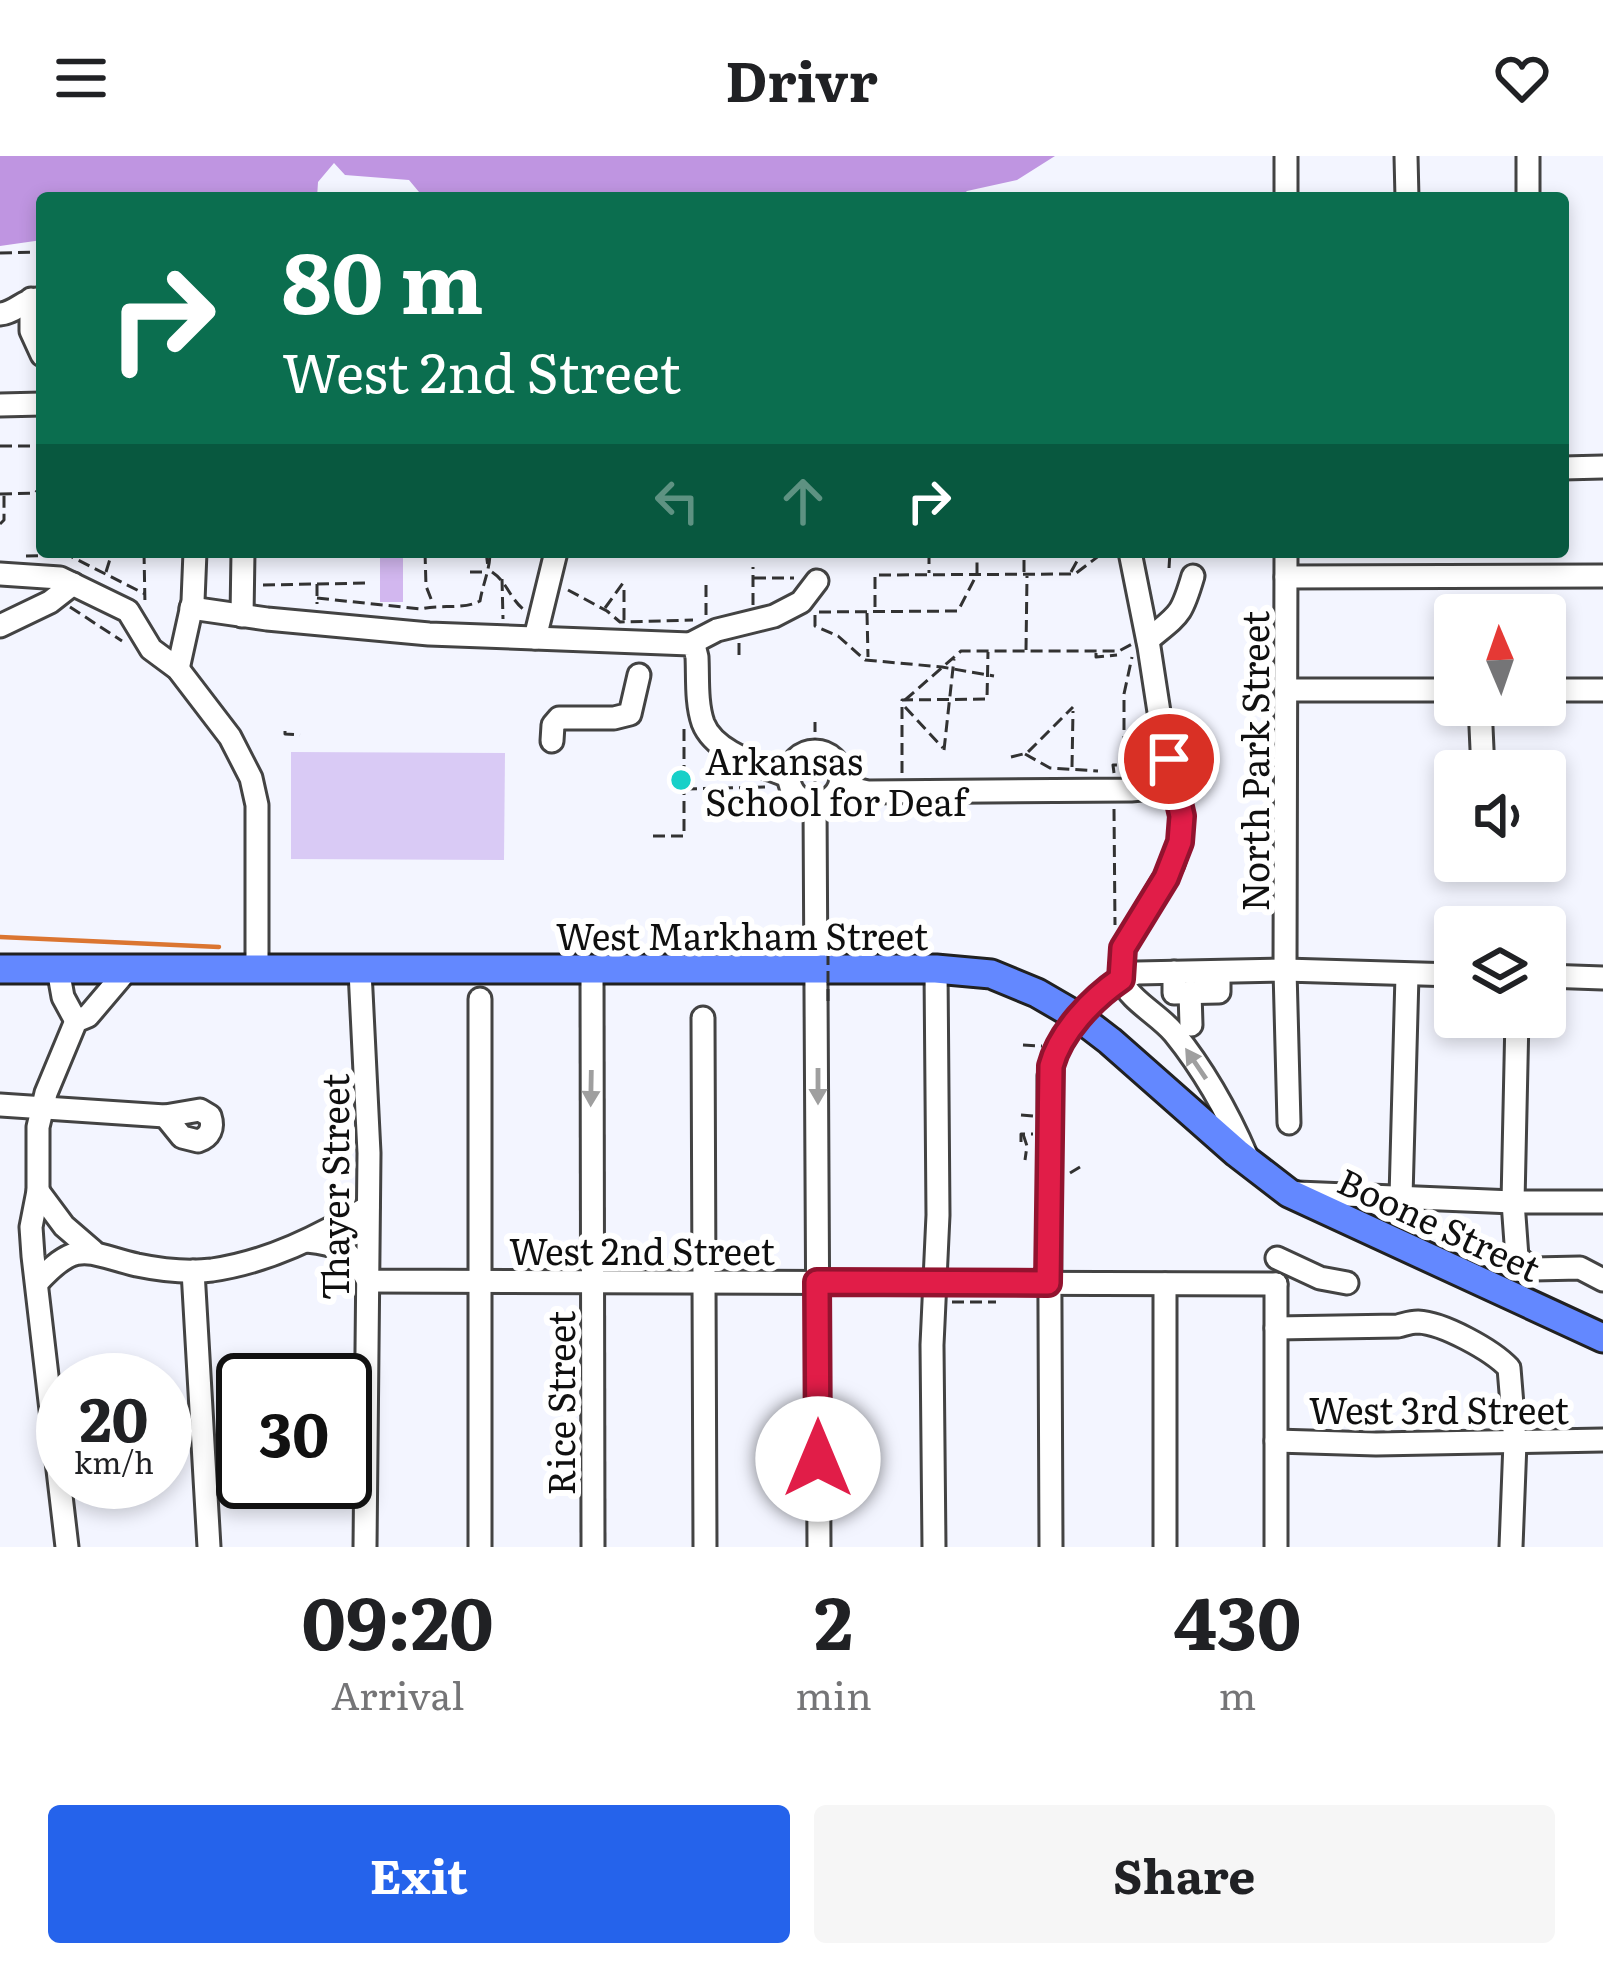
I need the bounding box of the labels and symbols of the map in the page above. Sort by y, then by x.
north arrow [1434,594,1566,726]
street label: North Park Street [1227,610,1280,911]
pin [1118,708,1220,810]
place label: Arkansas School for Deaf [705,733,970,827]
marker: Arkansas School for Deaf [668,767,694,793]
street label: West Markham Street [556,908,929,961]
one-way arrow [1185,1048,1208,1080]
one-way arrow [808,1068,828,1106]
one-way arrow [581,1070,601,1108]
street label: Thayer Street [307,1073,360,1301]
street label: Boone Street [1330,1153,1550,1293]
street label: West 2nd Street [509,1223,775,1276]
street label: Rice Street [533,1310,586,1495]
speed limit sign: 30 [216,1353,372,1509]
street label: West 3rd Street [1309,1382,1570,1435]
position arrow [755,1396,881,1522]

